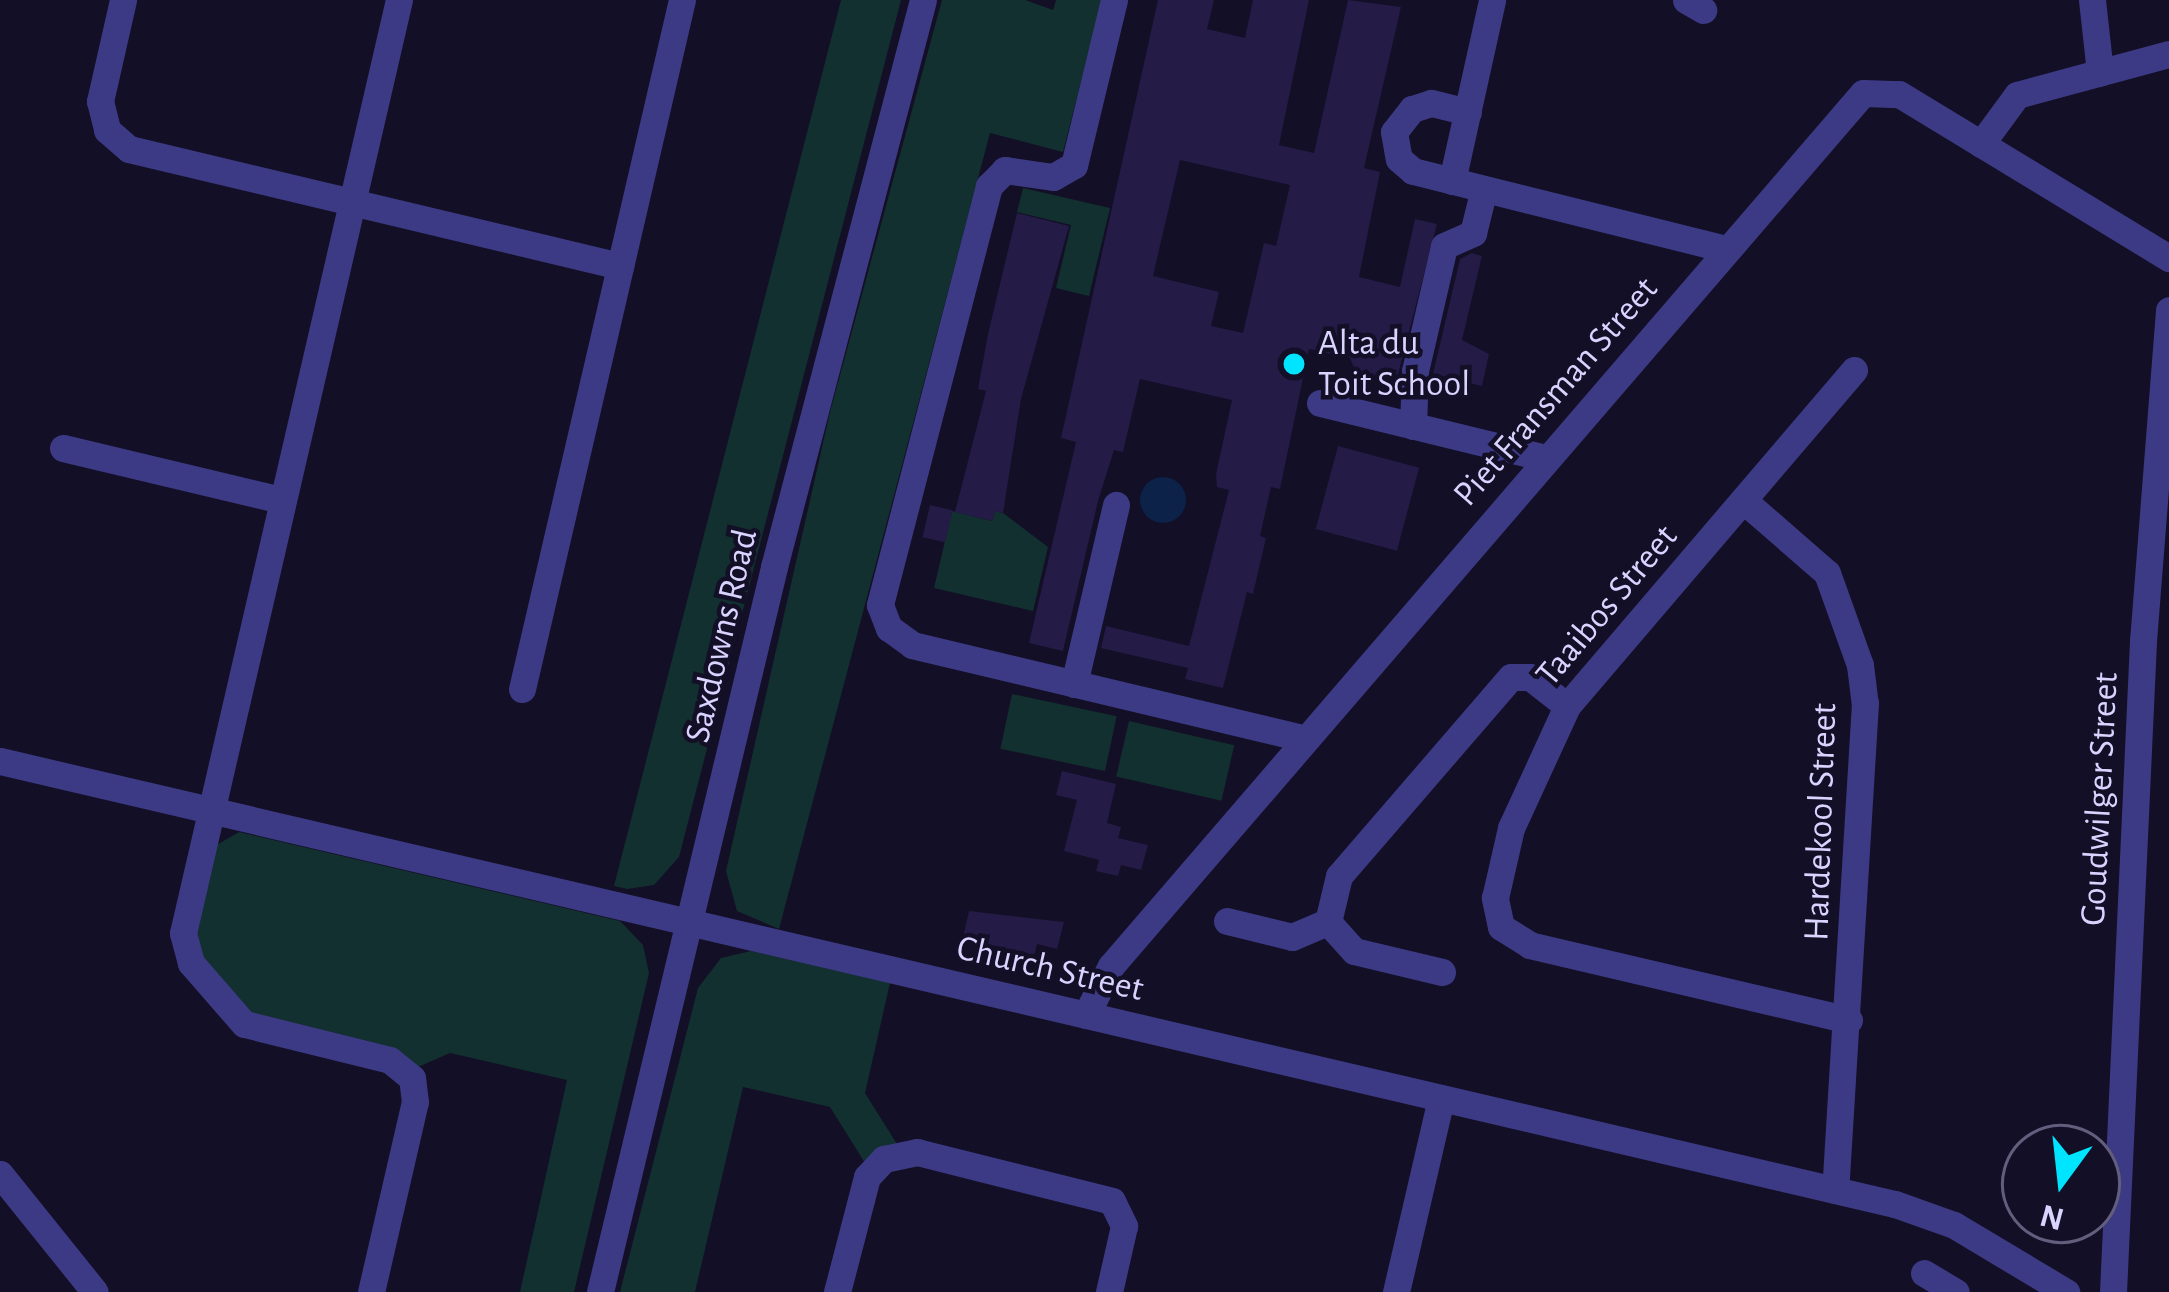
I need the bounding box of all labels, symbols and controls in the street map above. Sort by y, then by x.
street label: Piet Fransman Street [1445,269,1667,515]
place label: Alta du Toit School [1318,321,1470,406]
marker: Alta du Toit School [1281,351,1307,377]
street label: Taaibos Street [1527,516,1687,696]
street label: Saxdowns Road [676,525,768,747]
street label: Goudwilger Street [2072,671,2128,927]
street label: Hardekool Street [1795,702,1847,942]
street label: Church Street [952,927,1148,1011]
north arrow [2001,1124,2121,1244]
text: N [2037,1197,2068,1235]

